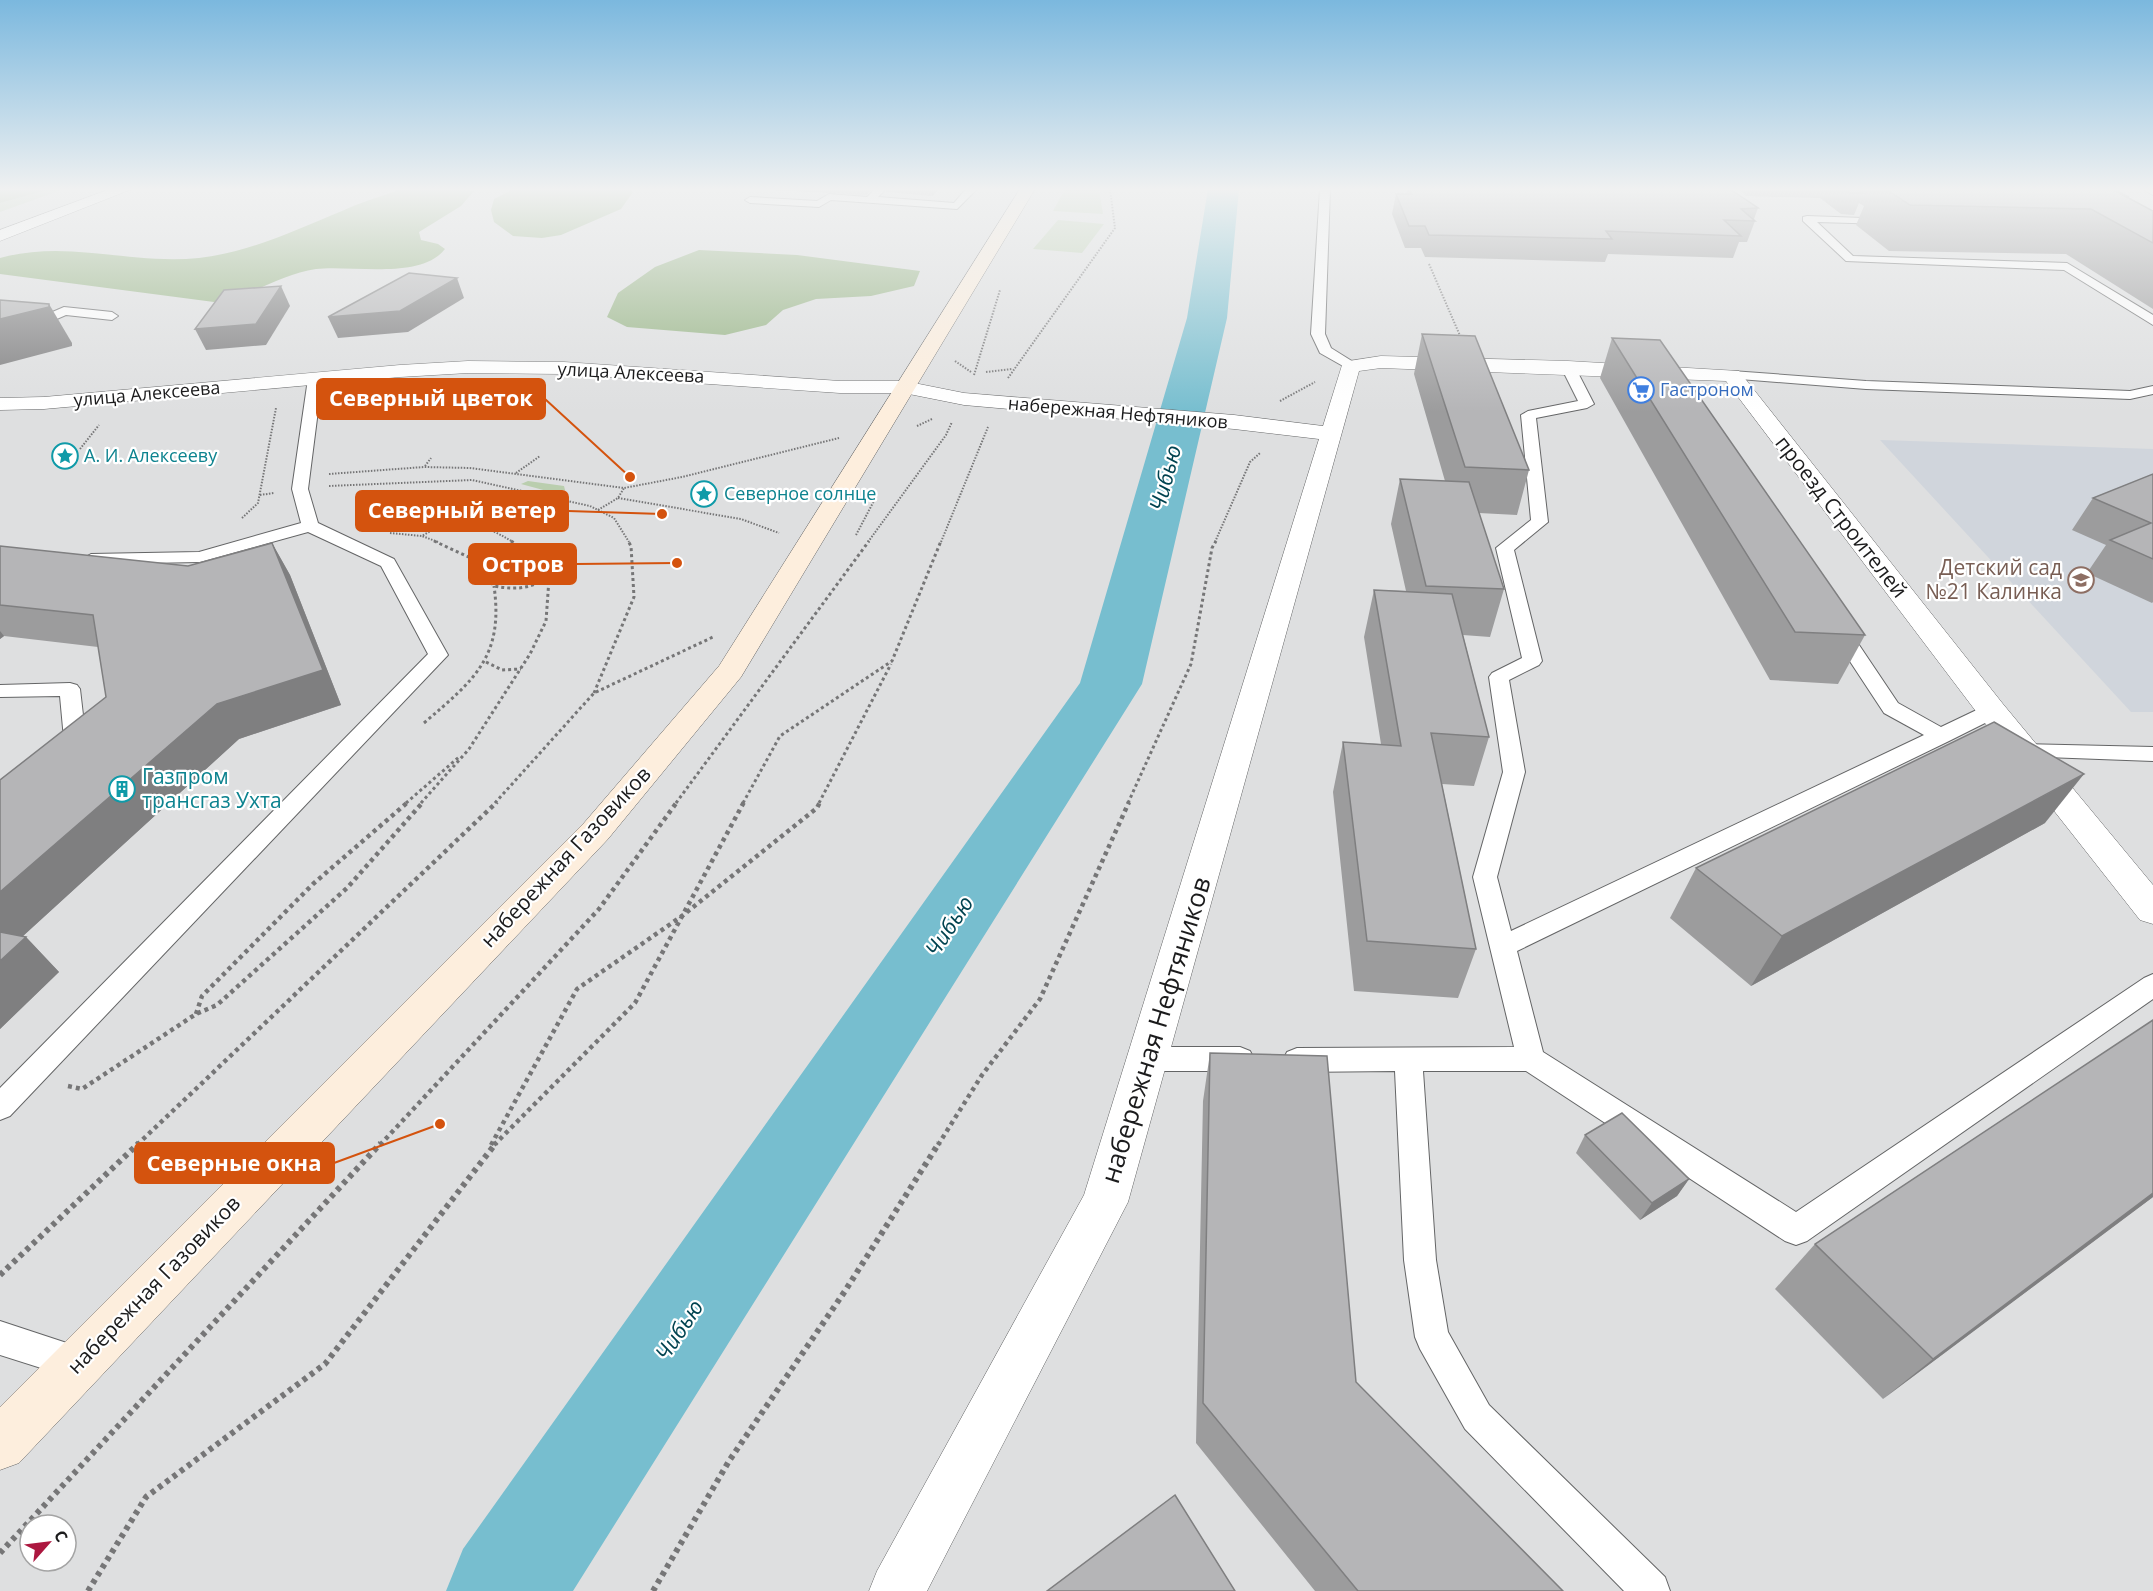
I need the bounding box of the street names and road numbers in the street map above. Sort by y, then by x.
street label: улица Алексеева [557,356,705,388]
street label: улица Алексеева [73,375,221,411]
street label: набережная Нефтяников [1007,390,1229,434]
street label: проезд Строителей [1770,429,1914,603]
street label: набережная Газовиков [474,760,657,953]
street label: набережная Нефтяников [1091,872,1219,1187]
street label: набережная Газовиков [61,1189,246,1380]

